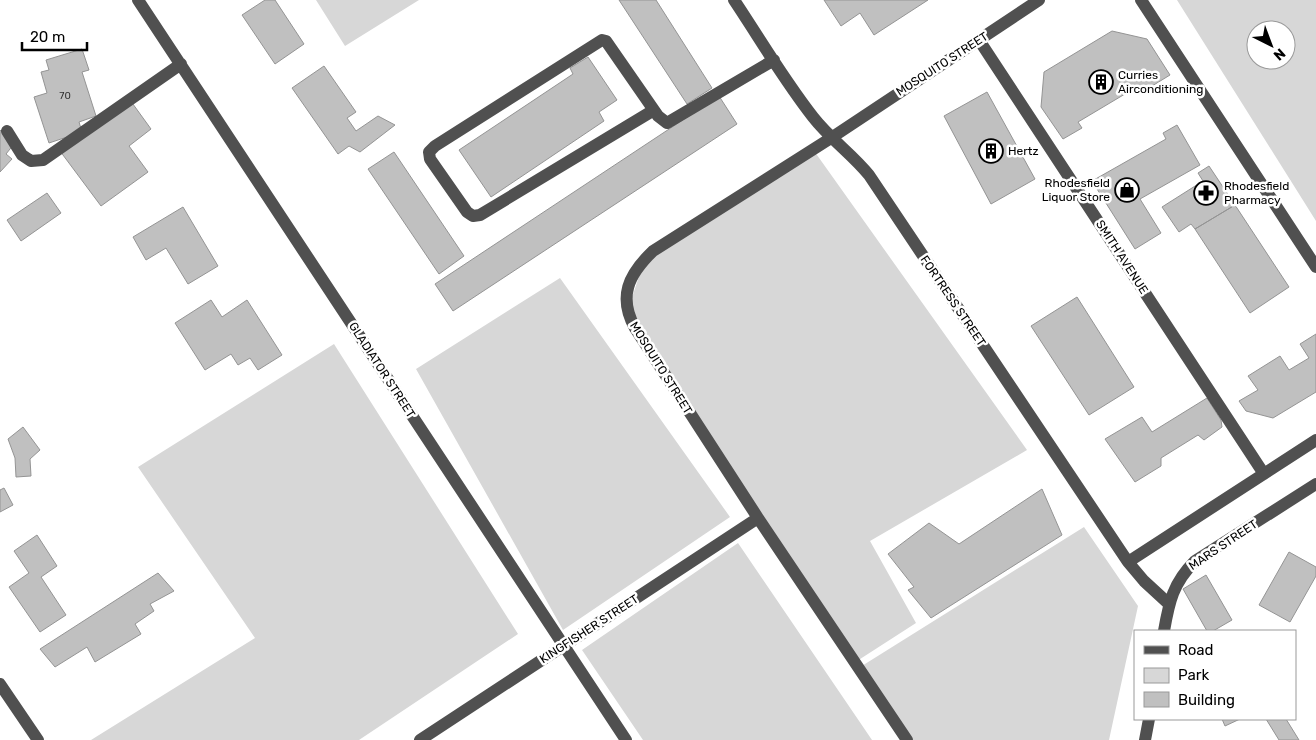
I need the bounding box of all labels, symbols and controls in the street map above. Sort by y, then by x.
scale bar [22,20,88,52]
north arrow [1246,20,1296,70]
text: 20 m [30,28,65,46]
street label: MOSQUITO STREET [894,29,990,99]
text: N [1270,45,1289,64]
place label: Curries Airconditioning [1118,68,1203,96]
building icon: Curries Airconditioning [1088,69,1114,95]
house number: 70 [59,90,71,102]
building icon: Hertz [978,138,1004,164]
place label: Hertz [1008,144,1039,158]
place label: Rhodesfield Liquor Store [1042,176,1110,204]
shop icon: Rhodesfield Liquor Store [1114,177,1140,203]
place label: Rhodesfield Pharmacy [1224,179,1289,207]
pharmacy icon: Rhodesfield Pharmacy [1193,180,1219,206]
street label: SMITH AVENUE [1093,218,1151,296]
street label: FORTRESS STREET [917,253,989,349]
street label: MOSQUITO STREET [627,319,695,417]
street label: GLADIATOR STREET [346,320,418,420]
street label: MARS STREET [1186,517,1260,573]
street label: KINGFISHER STREET [537,592,641,666]
legend [1134,630,1296,720]
text: Road [1178,641,1214,659]
text: Park [1178,666,1209,684]
text: Building [1178,691,1235,709]

